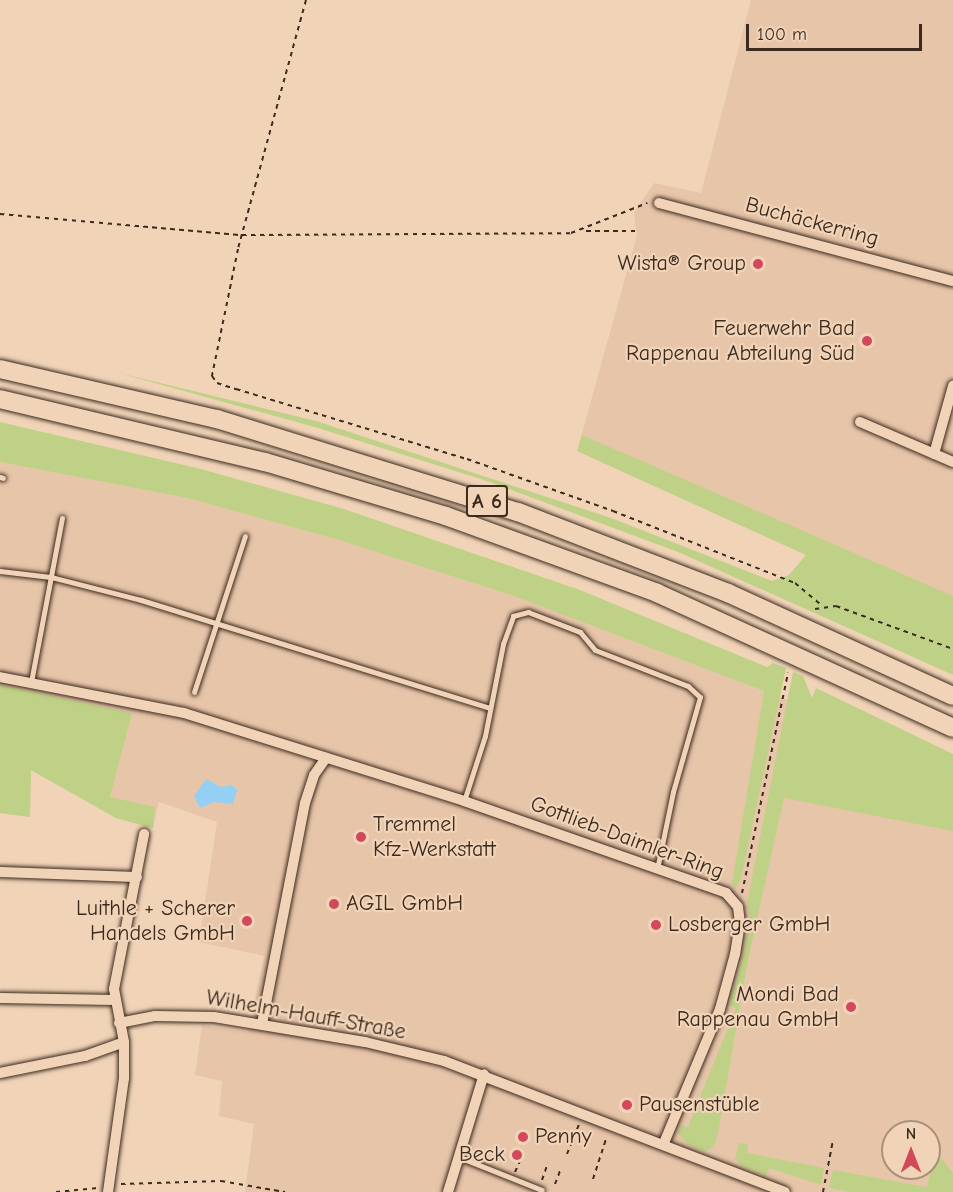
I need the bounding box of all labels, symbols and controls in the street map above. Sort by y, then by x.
scale bar [749,12,924,50]
text: 100 m [757,24,807,45]
street label: Buchäckerring [743,192,881,252]
place label: Wista® Group [618,251,746,277]
marker: Wista® Group [751,257,765,271]
place label: Feuerwehr Bad Rappenau Abteilung Süd [626,315,855,366]
marker: Feuerwehr Bad Rappenau Abteilung Süd [860,334,874,348]
road number: A 6 [464,483,510,519]
street label: Gottlieb-Daimler-Ring [527,791,727,885]
place label: Tremmel Kfz-Werkstatt [373,811,496,862]
marker: Tremmel Kfz-Werkstatt [354,830,368,844]
place label: AGIL GmbH [346,891,463,917]
place label: Luithle + Scherer Handels GmbH [76,895,235,946]
marker: AGIL GmbH [327,897,341,911]
place label: Losberger GmbH [668,912,831,938]
marker: Luithle + Scherer Handels GmbH [240,914,254,928]
marker: Losberger GmbH [649,918,663,932]
place label: Mondi Bad Rappenau GmbH [677,981,839,1032]
street label: Wilhelm-Hauff-Straße [204,984,408,1046]
marker: Mondi Bad Rappenau GmbH [844,1000,858,1014]
place label: Pausenstüble [639,1092,760,1118]
marker: Pausenstüble [620,1098,634,1112]
north arrow [881,1120,941,1180]
place label: Penny [535,1124,592,1150]
text: N [906,1125,916,1143]
marker: Penny [516,1130,530,1144]
place label: Beck [459,1142,505,1168]
marker: Beck [510,1148,524,1162]

